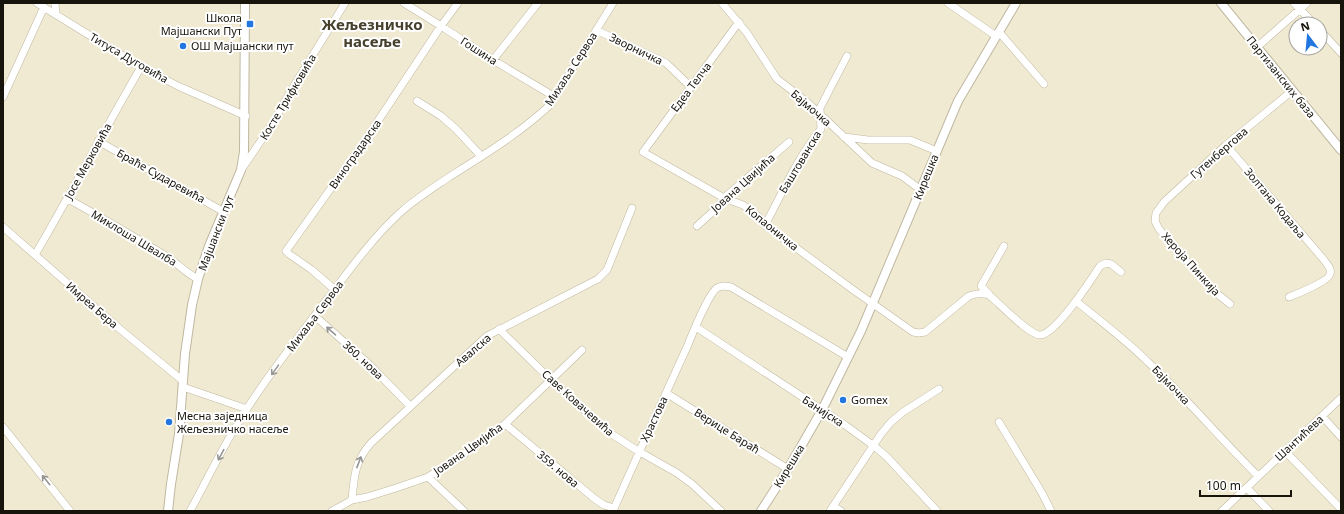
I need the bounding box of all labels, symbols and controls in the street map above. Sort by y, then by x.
place label: Школа Мајшански Пут [161,10,242,38]
district label: Жељезничко насеље [321,14,423,51]
north arrow [1288,16,1328,56]
text: N [1299,17,1311,34]
marker: Школа Мајшански Пут [245,19,255,29]
street label: Титуса Дуговића [87,29,171,86]
street label: Михаља Сервоа [541,29,600,109]
street label: Зворничка [607,29,665,68]
street label: Партизанских база [1244,32,1319,121]
street label: Гошина [458,33,501,68]
place label: ОШ Мајшански пут [191,38,294,53]
marker: ОШ Мајшански пут [178,41,188,51]
street label: Косте Трифковића [256,51,319,143]
street label: Едеа Телча [667,59,714,115]
street label: Бајмочка [788,86,835,129]
street label: Виноградарска [325,116,384,191]
street label: Јосе Мерковића [60,120,115,202]
street label: Гутенбергова [1187,123,1251,182]
street label: Баштованска [775,128,824,196]
street label: Браће Сударевића [114,145,208,206]
street label: Јована Цвијића [707,150,778,216]
street label: Кирешка [910,152,941,202]
street label: Золтана Кодаља [1241,164,1309,241]
street label: Мајшански пут [194,193,237,273]
street label: Копаоничка [743,202,802,254]
street label: Миклоша Швалба [89,206,180,269]
street label: Хероја Пинкија [1159,229,1224,299]
street label: Михаља Сервоа [283,277,346,354]
street label: Имреа Бера [63,278,121,331]
one-way arrow [326,326,337,335]
street label: Авалска [452,330,494,369]
street label: 360. нова [340,337,387,382]
street label: Бајмочка [1149,362,1194,407]
one-way arrow [271,364,279,375]
street label: Саве Ковачевића [539,366,618,439]
street label: Банијска [800,392,847,430]
place label: Gomex [851,392,888,407]
street label: Храстова [636,394,671,444]
marker: Gomex [838,395,848,405]
street label: Верице Бараћ [692,404,763,457]
place label: Месна заједница Жељезничко насеље [177,408,289,436]
street label: Шантићева [1271,411,1326,464]
marker: Месна заједница Жељезничко насеље [164,417,174,427]
street label: Јована Цвијића [429,419,505,479]
street label: Кирешка [770,441,807,490]
street label: 359. нова [534,447,582,491]
one-way arrow [216,449,224,461]
one-way arrow [355,456,363,468]
scale bar [1200,472,1291,498]
one-way arrow [42,475,51,486]
text: 100 m [1206,477,1241,494]

